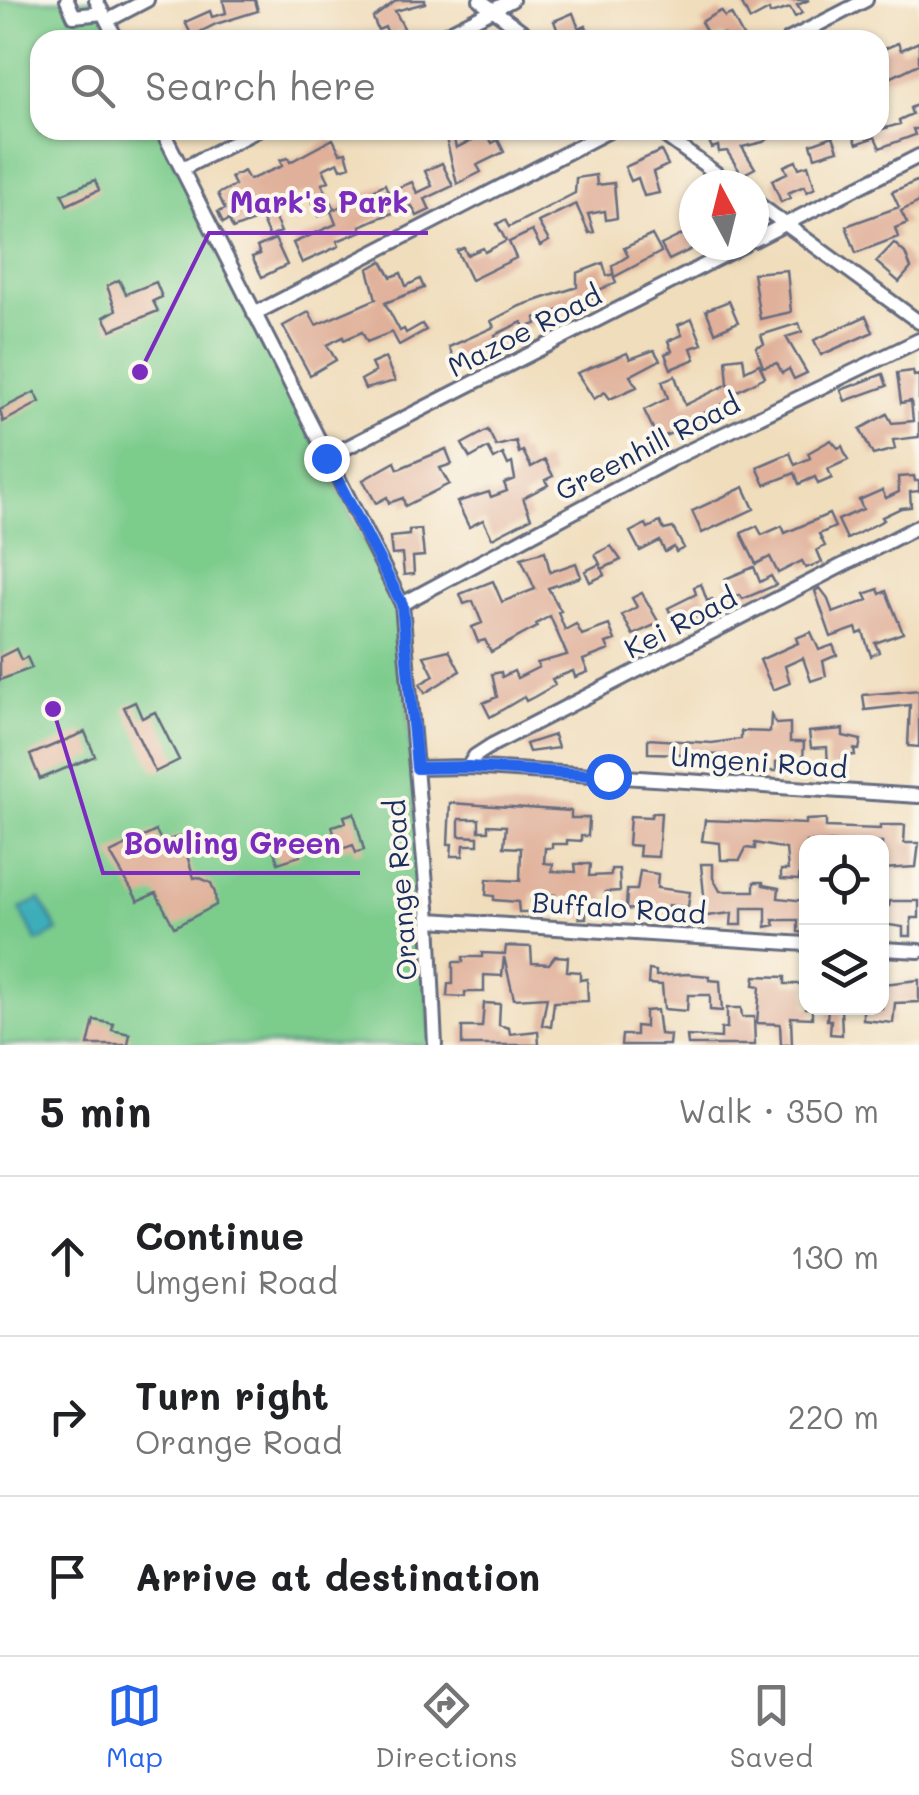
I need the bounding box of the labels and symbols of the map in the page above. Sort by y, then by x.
north arrow [679,170,769,260]
callout: Mark's Park [209,173,428,233]
text: Mark's Park [229,181,409,221]
street label: Mazoe Road [441,276,607,384]
street label: Greenhill Road [549,384,745,508]
route end [304,436,350,482]
street label: Kei Road [618,578,742,666]
street label: Umgeni Road [669,737,849,785]
route start [586,754,632,800]
street label: Orange Road [376,798,424,982]
callout: Bowling Green [103,813,360,873]
text: Bowling Green [123,822,341,862]
street label: Buffalo Road [531,883,707,931]

